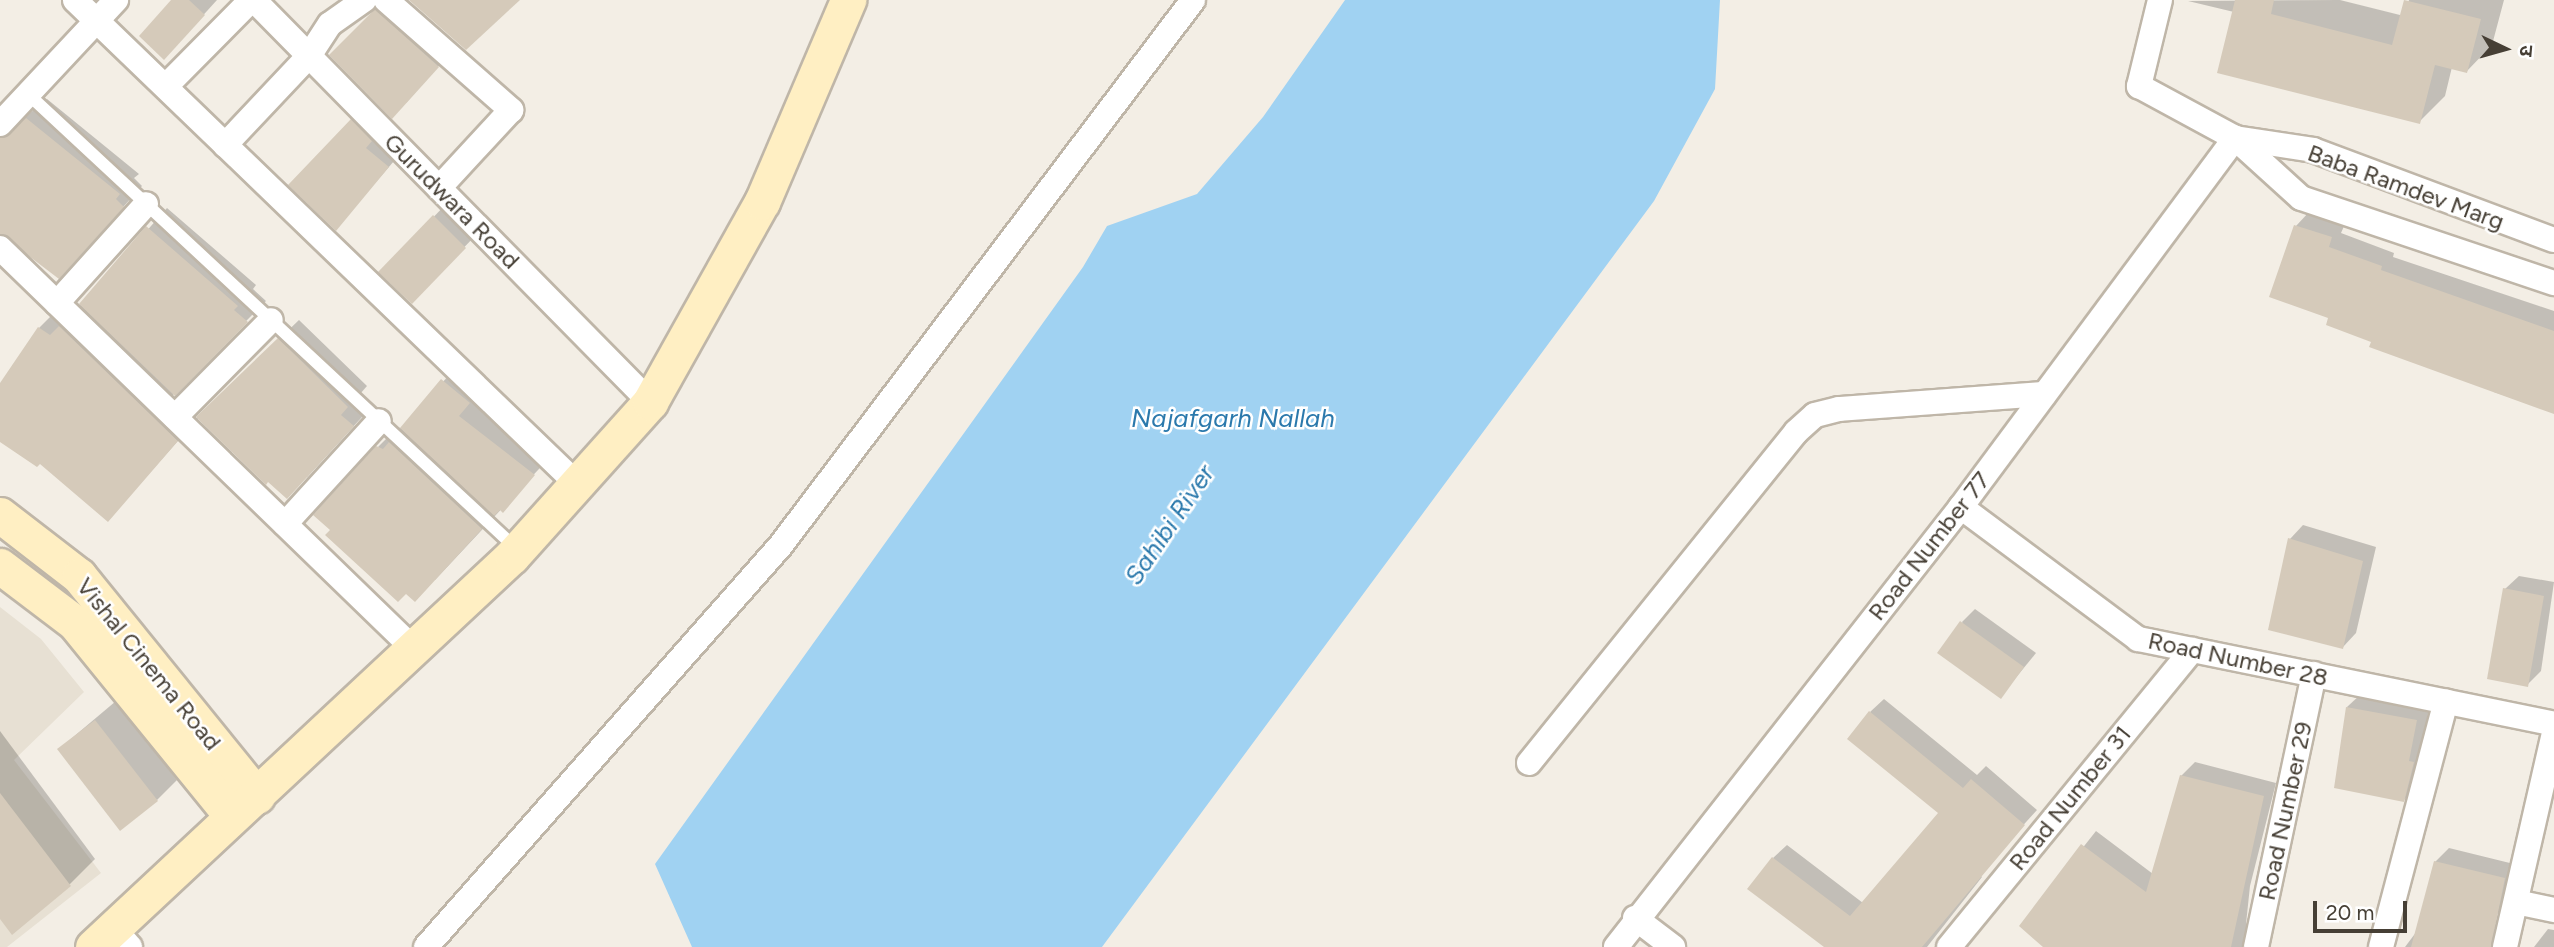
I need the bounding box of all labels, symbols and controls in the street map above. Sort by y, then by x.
north arrow [2470,14,2540,84]
text: उ [2514,44,2538,57]
street label: Gurudwara Road [378,127,526,275]
street label: Baba Ramdev Marg [2304,138,2508,236]
water label: Najafgarh Nallah [1131,403,1335,435]
water label: Sahibi River [1118,459,1222,591]
street label: Road Number 77 [1862,466,1996,626]
street label: Vishal Cinema Road [71,572,227,756]
street label: Road Number 28 [2146,626,2330,692]
street label: Road Number 29 [2252,719,2318,903]
street label: Road Number 31 [2003,720,2137,876]
scale bar [2316,888,2410,932]
text: 20 m [2326,900,2374,925]

